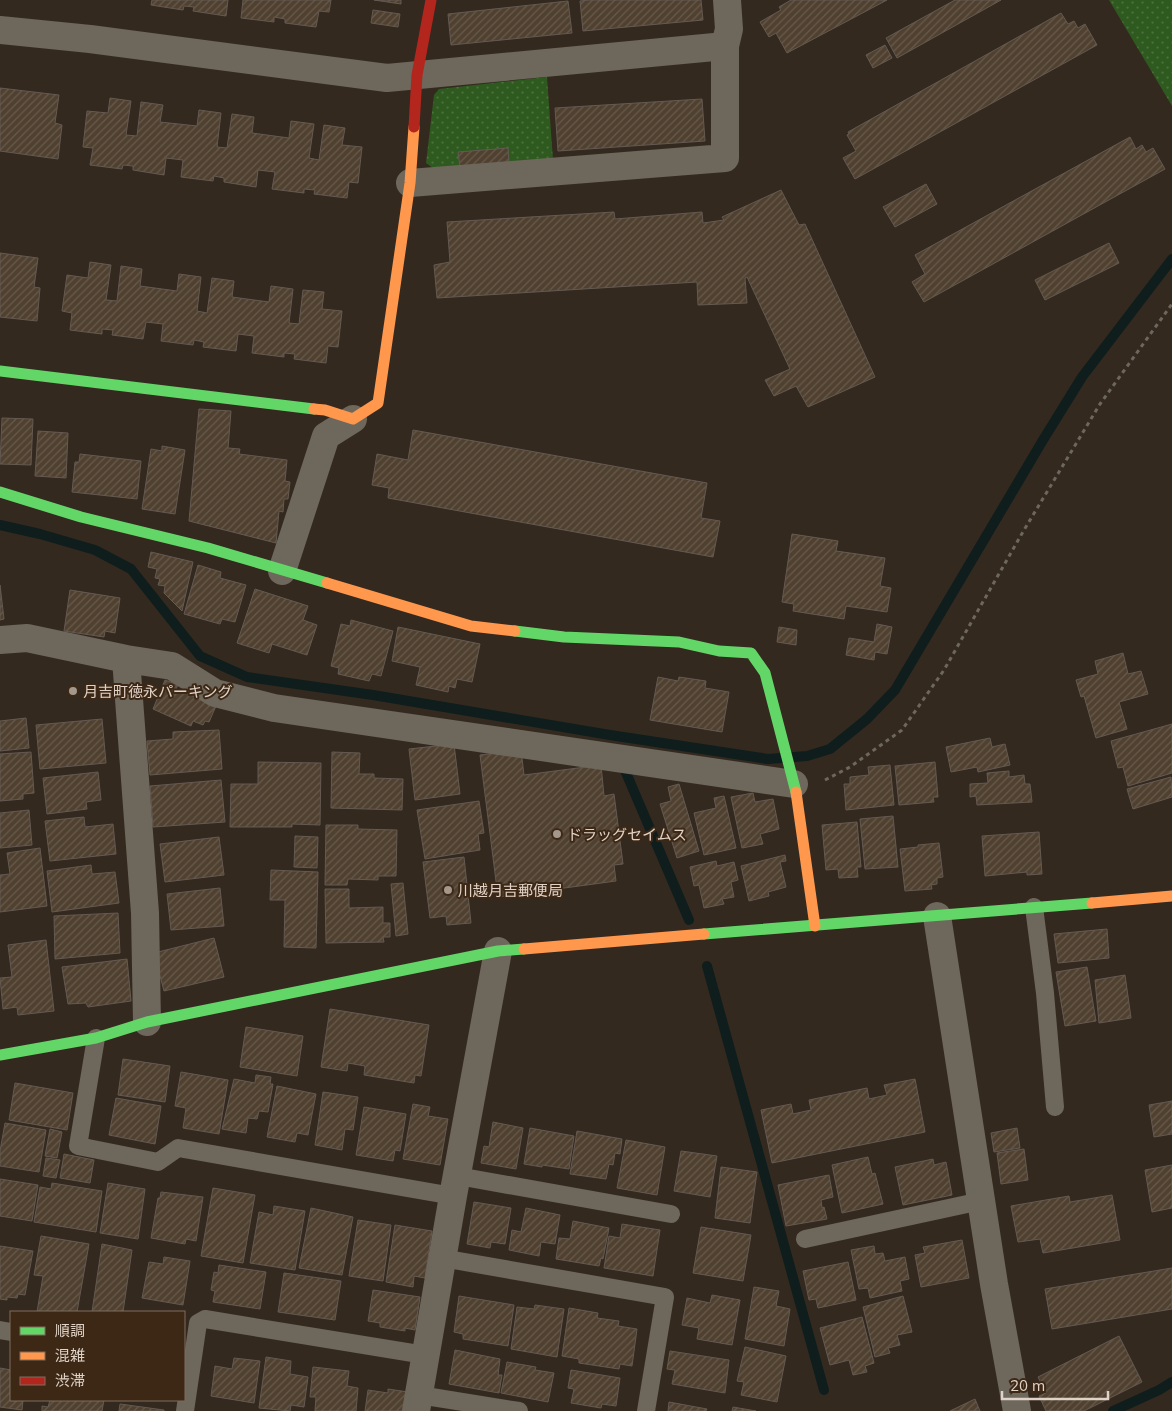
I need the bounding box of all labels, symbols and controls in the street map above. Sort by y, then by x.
place label: 月吉町徳永パーキング [83,682,233,701]
marker: 月吉町徳永パーキング [67,685,79,697]
place label: ドラッグセイムス [567,825,687,844]
marker: ドラッグセイムス [551,828,563,840]
place label: 川越月吉郵便局 [458,881,563,900]
marker: 川越月吉郵便局 [442,884,454,896]
legend [10,1311,185,1401]
text: 順調 [55,1321,85,1340]
text: 混雑 [55,1346,85,1365]
scale bar [1002,1368,1108,1400]
text: 渋滞 [55,1371,85,1390]
text: 20 m [1010,1376,1045,1395]

